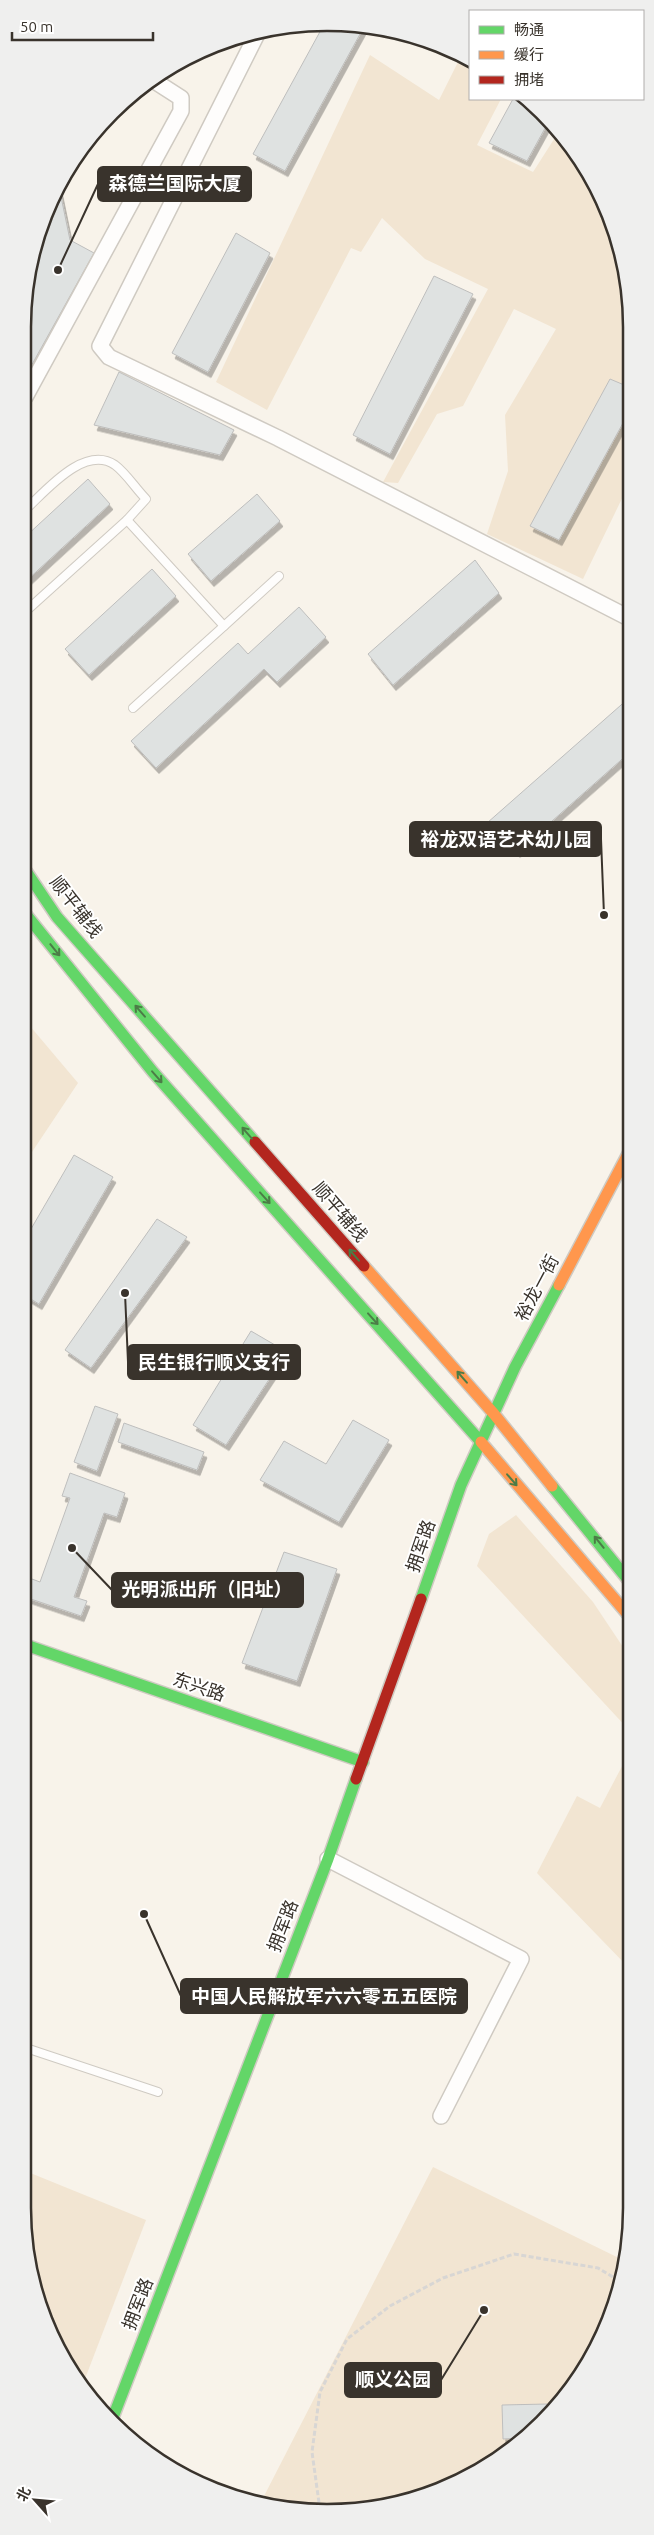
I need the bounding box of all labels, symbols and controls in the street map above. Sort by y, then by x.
scale bar [12,10,154,42]
legend [469,10,644,100]
text: 50 m [20,18,53,35]
text: 畅通 [514,21,544,38]
text: 缓行 [514,46,544,63]
text: 拥堵 [514,71,544,88]
callout: 森德兰国际大厦 [98,167,251,201]
text: 森德兰国际大厦 [108,172,242,194]
callout: 裕龙双语艺术幼儿园 [410,822,601,856]
text: 裕龙双语艺术幼儿园 [420,828,592,850]
street label: 顺平辅线 [47,872,107,941]
one-way arrow [49,943,60,956]
one-way arrow [134,1005,146,1018]
one-way arrow [151,1070,163,1083]
one-way arrow [241,1127,253,1140]
street label: 顺平辅线 [310,1178,372,1245]
one-way arrow [259,1191,271,1204]
one-way arrow [349,1249,360,1262]
street label: 裕龙一街 [510,1251,562,1324]
one-way arrow [367,1313,379,1326]
callout: 民生银行顺义支行 [128,1345,300,1379]
text: 民生银行顺义支行 [138,1351,290,1373]
one-way arrow [456,1371,467,1384]
one-way arrow [507,1473,518,1486]
street label: 拥军路 [402,1517,438,1574]
one-way arrow [594,1536,605,1549]
callout: 光明派出所（旧址） [112,1573,303,1607]
text: 光明派出所（旧址） [121,1578,293,1600]
street label: 东兴路 [171,1668,228,1704]
street label: 拥军路 [263,1897,301,1954]
callout: 中国人民解放军六六零五五医院 [181,1979,467,2013]
text: 中国人民解放军六六零五五医院 [191,1985,457,2007]
street label: 拥军路 [118,2275,156,2332]
callout: 顺义公园 [345,2363,441,2397]
text: 顺义公园 [355,2368,431,2390]
north arrow [10,2475,60,2525]
text: 北 [13,2484,34,2504]

